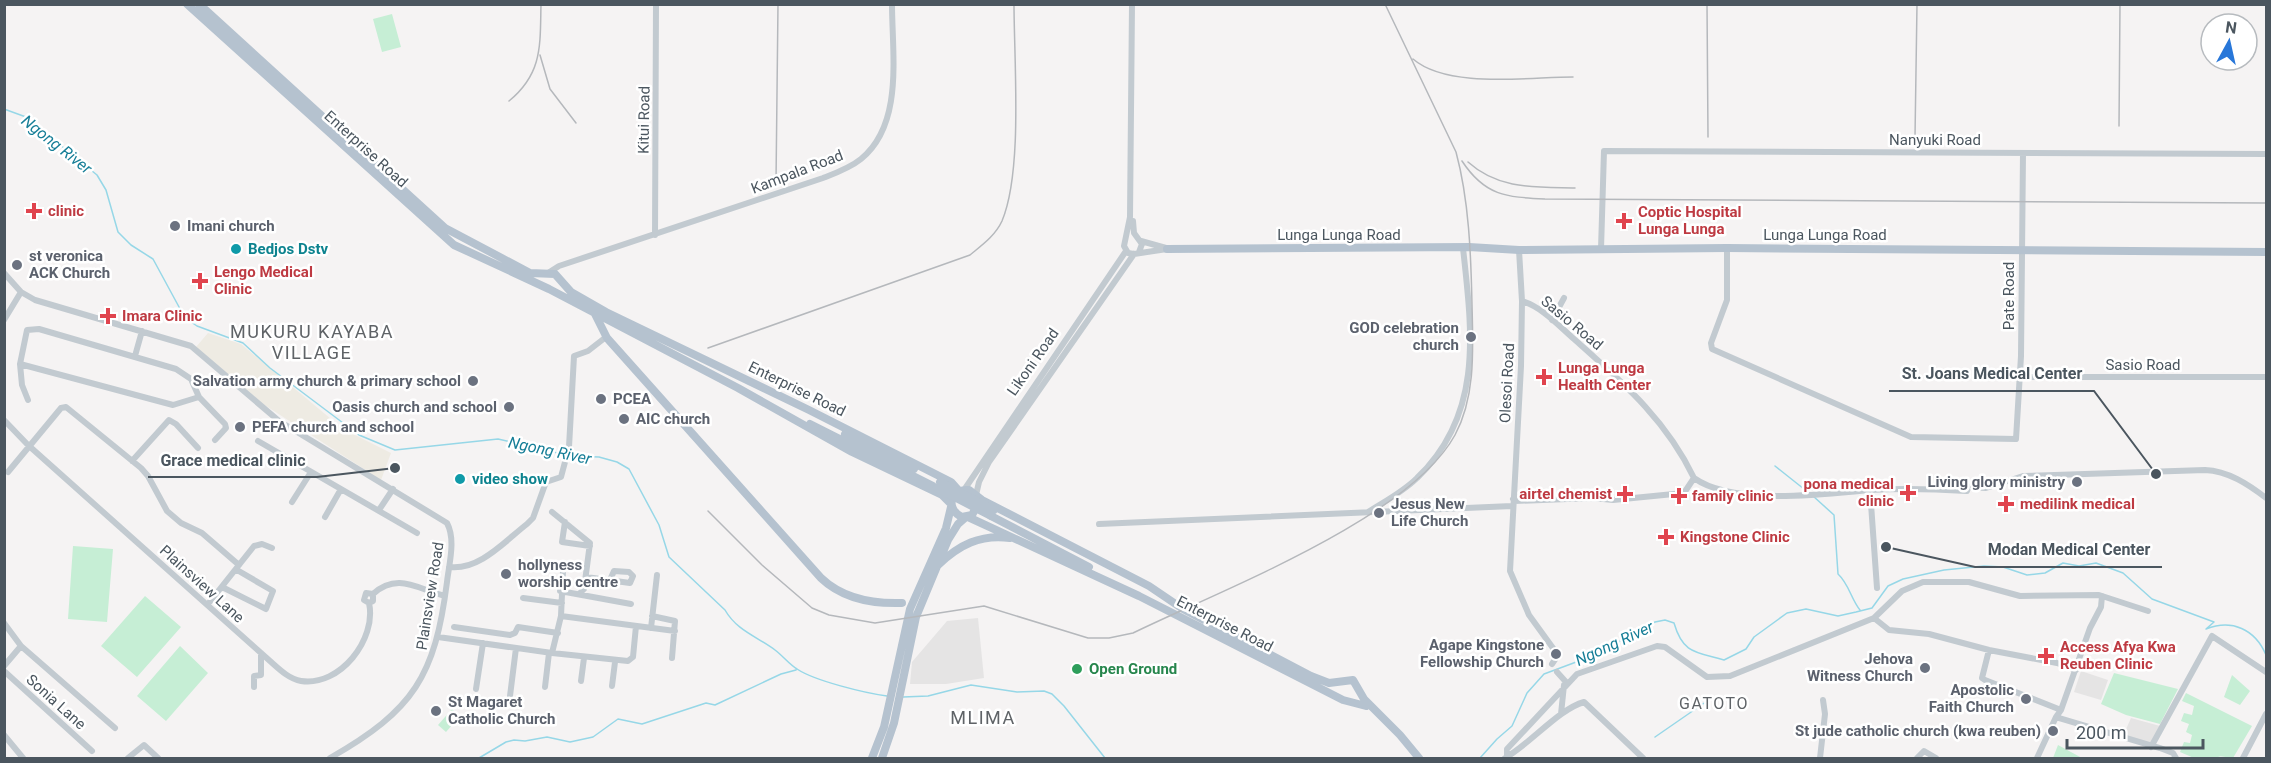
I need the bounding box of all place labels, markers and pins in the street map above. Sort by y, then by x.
marker: clinic [25,202,43,220]
place label: clinic [48,202,84,220]
place label: Coptic Hospital Lunga Lunga [1638,203,1742,238]
marker: Coptic Hospital Lunga Lunga [1615,212,1633,230]
place label: Imani church [187,217,275,235]
marker: Imani church [168,219,182,233]
place label: Bedjos Dstv [248,240,328,258]
marker: Bedjos Dstv [229,242,243,256]
place label: st veronica ACK Church [29,247,110,282]
marker: st veronica ACK Church [10,258,24,272]
place label: Lengo Medical Clinic [214,263,313,298]
marker: Lengo Medical Clinic [191,272,209,290]
marker: Imara Clinic [99,307,117,325]
place label: Imara Clinic [122,307,203,325]
place label: GOD celebration church [1349,319,1459,354]
marker: GOD celebration church [1464,330,1478,344]
callout: St. Joans Medical Center [1889,357,2094,391]
place label: Lunga Lunga Health Center [1558,359,1651,394]
marker: Lunga Lunga Health Center [1535,368,1553,386]
place label: Salvation army church & primary school [193,372,461,390]
marker: Salvation army church & primary school [466,374,480,388]
place label: PCEA [613,390,652,408]
marker: PCEA [594,392,608,406]
place label: Oasis church and school [332,398,497,416]
marker: Oasis church and school [502,400,516,414]
place label: AIC church [636,410,710,428]
marker: AIC church [617,412,631,426]
place label: PEFA church and school [252,418,414,436]
marker: PEFA church and school [233,420,247,434]
callout: Grace medical clinic [148,443,317,477]
place label: video show [472,470,548,488]
marker: video show [453,472,467,486]
place label: Living glory ministry [1927,473,2065,491]
place label: pona medical clinic [1804,475,1894,510]
marker: Living glory ministry [2070,475,2084,489]
marker: pona medical clinic [1899,484,1917,502]
place label: airtel chemist [1519,485,1612,503]
marker: airtel chemist [1616,485,1634,503]
marker: family clinic [1670,487,1688,505]
place label: family clinic [1692,487,1774,505]
place label: Jesus New Life Church [1391,495,1468,530]
marker: medilink medical [1997,495,2015,513]
place label: medilink medical [2020,495,2135,513]
marker: Jesus New Life Church [1372,506,1386,520]
marker: Kingstone Clinic [1657,528,1675,546]
place label: Kingstone Clinic [1680,528,1790,546]
callout: Modan Medical Center [1975,533,2162,567]
place label: hollyness worship centre [518,556,618,591]
marker: hollyness worship centre [499,567,513,581]
place label: Agape Kingstone Fellowship Church [1420,636,1544,671]
place label: Access Afya Kwa Reuben Clinic [2060,638,2176,673]
marker: Agape Kingstone Fellowship Church [1549,647,1563,661]
marker: Access Afya Kwa Reuben Clinic [2037,647,2055,665]
place label: Jehova Witness Church [1807,650,1913,685]
place label: Open Ground [1089,660,1177,678]
marker: Jehova Witness Church [1918,661,1932,675]
marker: Open Ground [1070,662,1084,676]
place label: Apostolic Faith Church [1929,681,2014,716]
marker: Apostolic Faith Church [2019,692,2033,706]
place label: St Magaret Catholic Church [448,693,555,728]
marker: St Magaret Catholic Church [429,704,443,718]
place label: St jude catholic church (kwa reuben) [1795,722,2041,740]
marker: St jude catholic church (kwa reuben) [2046,724,2060,738]

